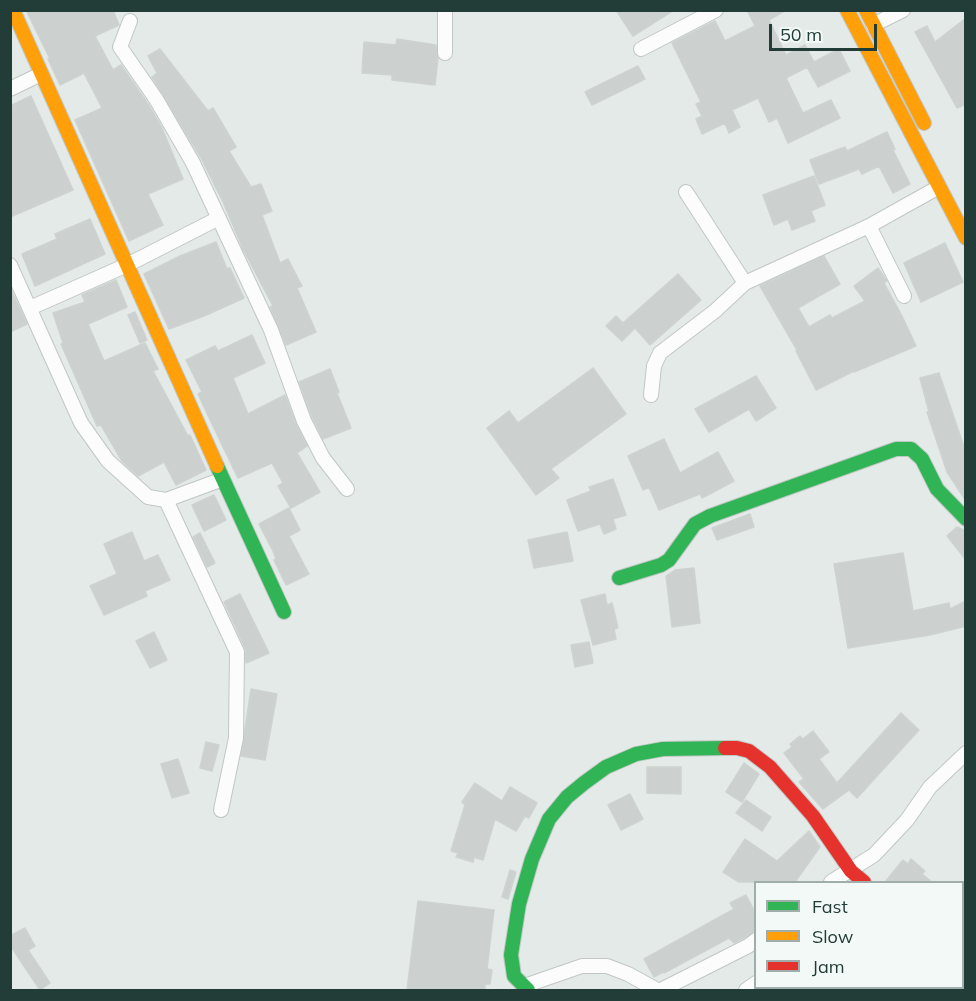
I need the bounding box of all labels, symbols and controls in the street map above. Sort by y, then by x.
scale bar [772,12,880,50]
text: 50 m [780,23,822,46]
legend [754,881,964,989]
text: Fast [812,895,848,918]
text: Slow [812,925,853,948]
text: Jam [812,955,845,978]

